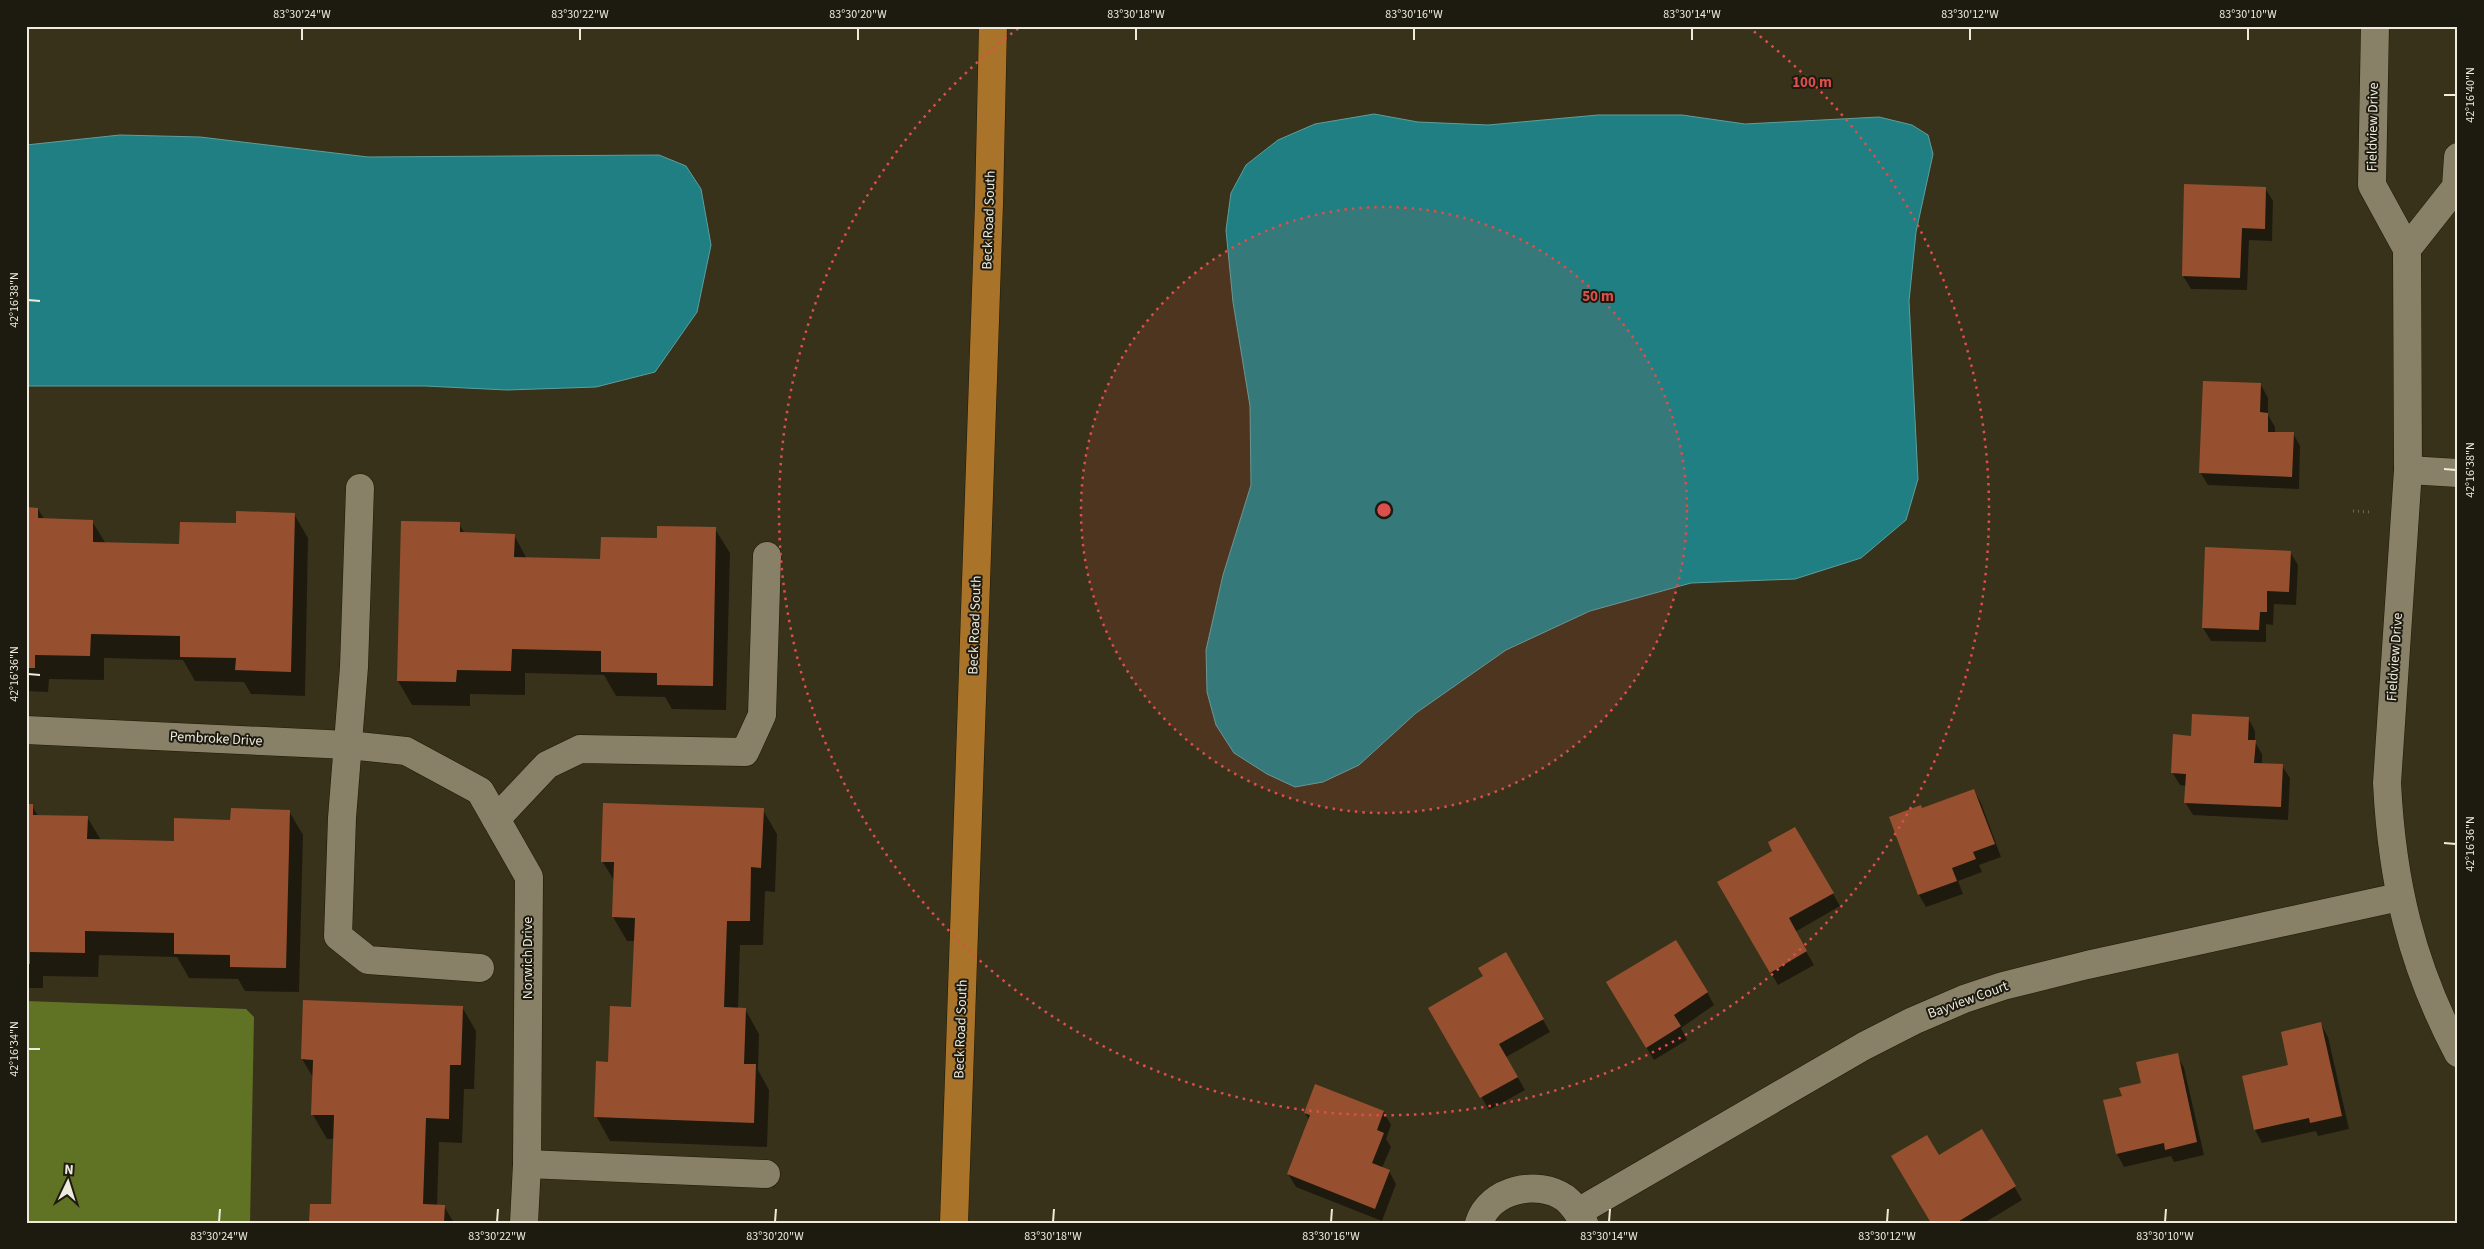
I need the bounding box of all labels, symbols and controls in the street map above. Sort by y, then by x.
text: 83°30'24"W [273,6,331,23]
text: 83°30'22"W [551,6,609,23]
text: 83°30'20"W [829,6,887,23]
text: 83°30'18"W [1107,6,1165,23]
text: 83°30'16"W [1385,6,1443,23]
text: 83°30'14"W [1663,6,1721,23]
text: 83°30'12"W [1941,6,1999,23]
text: 83°30'10"W [2219,6,2277,23]
text: 42°16'40"N [2462,67,2479,123]
text: 100 m [1792,72,1832,93]
street label: Fieldview Drive [2362,82,2384,172]
street label: Beck Road South [977,170,1001,270]
text: 42°16'38"N [6,272,23,328]
text: 50 m [1582,286,1614,307]
text: 42°16'38"N [2462,442,2479,498]
centre of rings [1375,501,1393,519]
street label: Beck Road South [963,575,987,675]
street label: Fieldview Drive [2382,612,2408,702]
text: 42°16'36"N [6,646,23,702]
street label: Pembroke Drive [169,727,263,751]
text: 42°16'36"N [2462,816,2479,872]
street label: Norwich Drive [518,917,538,999]
street label: Bayview Court [1925,976,2011,1024]
street label: Beck Road South [949,979,973,1079]
text: 42°16'34"N [6,1021,23,1077]
north arrow [42,1156,92,1206]
text: N [63,1160,74,1180]
text: 83°30'24"W [190,1228,248,1245]
text: 83°30'22"W [468,1228,526,1245]
text: 83°30'20"W [746,1228,804,1245]
text: 83°30'18"W [1024,1228,1082,1245]
text: 83°30'16"W [1302,1228,1360,1245]
text: 83°30'14"W [1580,1228,1638,1245]
text: 83°30'12"W [1858,1228,1916,1245]
text: 83°30'10"W [2136,1228,2194,1245]

